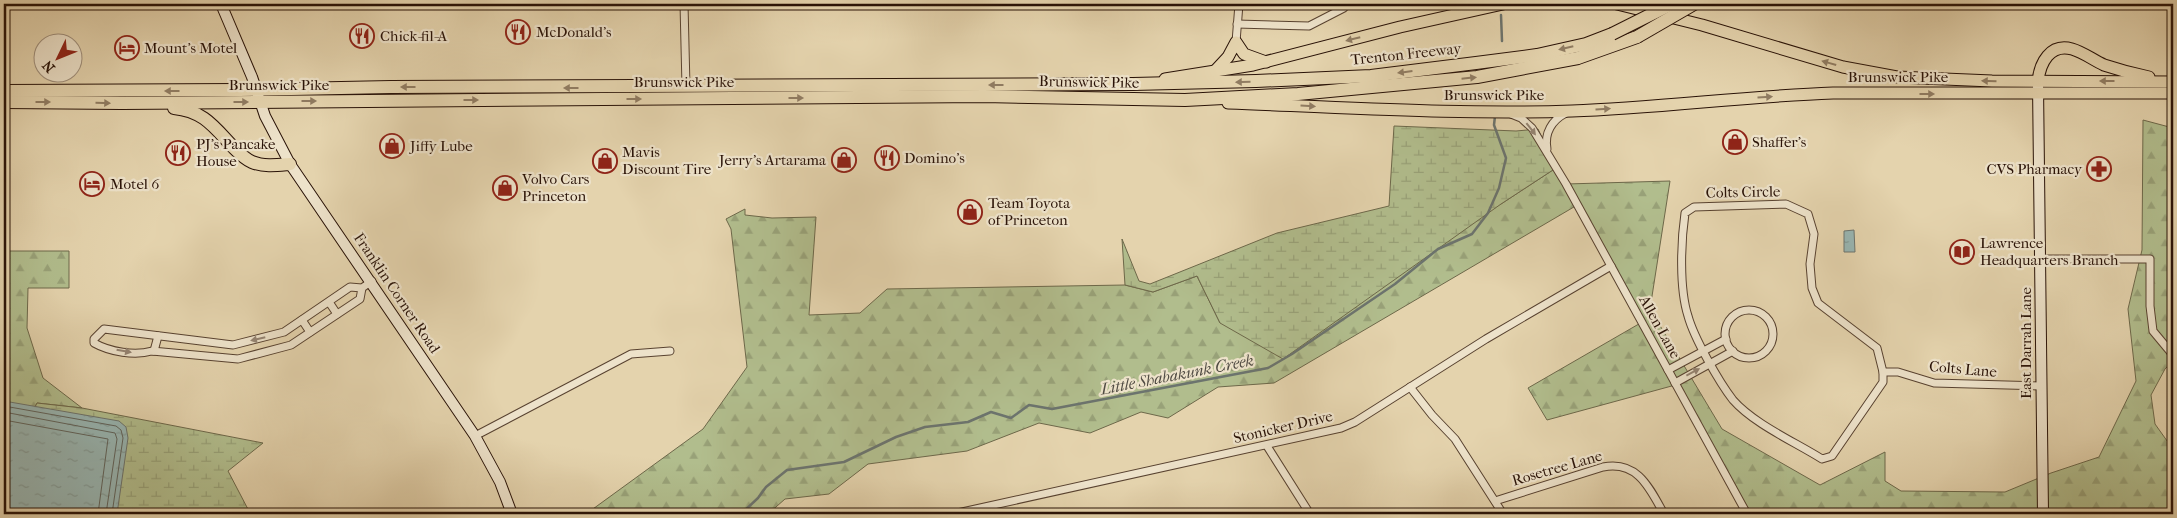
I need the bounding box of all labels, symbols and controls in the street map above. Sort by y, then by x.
restaurant icon: McDonald's [505,19,531,45]
restaurant icon: Chick-fil-A [349,23,375,49]
place label: McDonald's [536,23,612,41]
place label: Chick-fil-A [380,27,447,45]
north arrow [32,32,82,82]
hotel icon: Mount's Motel [114,35,140,61]
one-way arrow [1346,36,1361,44]
place label: Mount's Motel [144,39,237,57]
street label: Trenton Freeway [1350,39,1463,69]
one-way arrow [1558,44,1573,52]
text: N [39,57,59,76]
one-way arrow [1821,58,1836,66]
one-way arrow [1397,68,1413,76]
street label: Brunswick Pike [1848,68,1949,86]
street label: Brunswick Pike [1039,72,1140,92]
street label: Brunswick Pike [634,73,735,91]
one-way arrow [1461,74,1477,82]
street label: Brunswick Pike [229,76,330,94]
one-way arrow [1981,77,1997,85]
one-way arrow [2099,77,2115,85]
one-way arrow [1235,78,1251,86]
one-way arrow [988,81,1004,89]
one-way arrow [400,83,416,91]
one-way arrow [563,84,579,92]
street label: Brunswick Pike [1444,86,1545,104]
one-way arrow [163,87,179,95]
one-way arrow [1919,90,1935,98]
one-way arrow [1757,93,1773,101]
one-way arrow [789,94,805,102]
one-way arrow [626,95,642,103]
one-way arrow [464,96,480,104]
one-way arrow [301,97,317,105]
one-way arrow [36,98,52,106]
one-way arrow [233,98,249,106]
one-way arrow [95,99,111,107]
one-way arrow [1300,103,1316,111]
one-way arrow [1595,105,1611,113]
one-way arrow [1526,122,1537,135]
shop icon: Shaffer's [1722,129,1748,155]
shop icon: Jiffy Lube [379,133,405,159]
place label: Shaffer's [1752,133,1807,151]
place label: PJ's Pancake House [196,135,276,170]
place label: Jiffy Lube [409,137,473,155]
restaurant icon: PJ's Pancake House [165,140,191,166]
place label: Mavis Discount Tire [622,143,712,178]
restaurant icon: Domino's [874,145,900,171]
shop icon: Jerry's Artarama [831,147,857,173]
shop icon: Mavis Discount Tire [592,148,618,174]
place label: Domino's [904,149,965,167]
place label: Jerry's Artarama [718,151,827,169]
pharmacy icon: CVS Pharmacy [2086,156,2112,182]
place label: CVS Pharmacy [1986,160,2083,178]
place label: Volvo Cars Princeton [521,170,590,205]
hotel icon: Motel 6 [79,171,105,197]
place label: Motel 6 [110,175,160,193]
shop icon: Volvo Cars Princeton [492,175,518,201]
street label: Colts Circle [1706,182,1781,202]
place label: Team Toyota of Princeton [988,194,1071,229]
shop icon: Team Toyota of Princeton [957,199,983,225]
street label: Franklin Corner Road [350,229,444,357]
place label: Lawrence Headquarters Branch [1980,234,2119,269]
library icon: Lawrence Headquarters Branch [1949,239,1975,265]
street label: East Darrah Lane [2017,286,2035,399]
street label: Allen Lane [1635,291,1685,362]
one-way arrow [251,335,266,343]
one-way arrow [116,348,132,356]
water label: Little Shabakunk Creek [1098,350,1255,399]
street label: Colts Lane [1928,357,1998,381]
one-way arrow [1686,368,1699,377]
street label: Stonicker Drive [1232,407,1335,447]
street label: Rosetree Lane [1510,446,1605,489]

